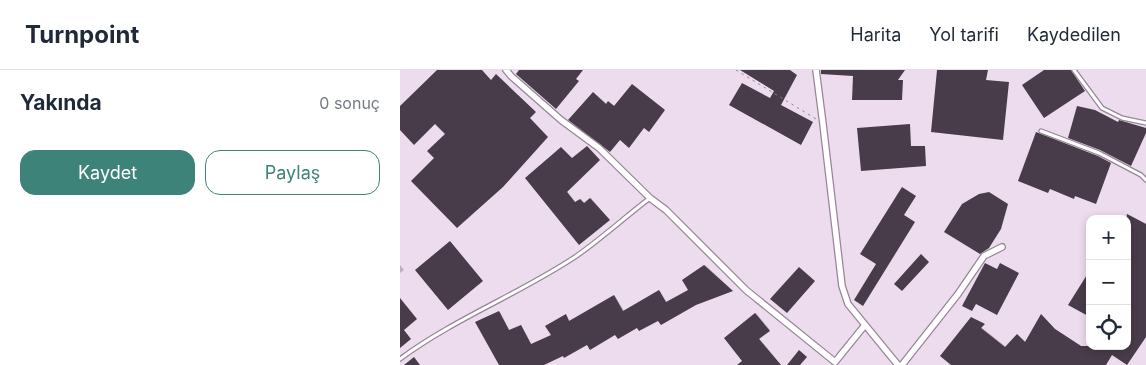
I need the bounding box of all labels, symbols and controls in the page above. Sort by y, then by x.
text: Turnpoint [25,20,139,49]
text: Harita [850,24,901,45]
text: Yol tarifi [929,24,999,45]
text: Kaydedilen [1027,24,1121,45]
text: Yakında [20,90,102,115]
text: 0 sonuç [319,93,380,113]
button: Kaydet [20,150,195,195]
button: Paylaş [205,150,380,195]
map controls [1086,215,1131,350]
button: + [1086,215,1131,260]
button: − [1086,260,1131,305]
button: locate [1086,305,1131,350]

